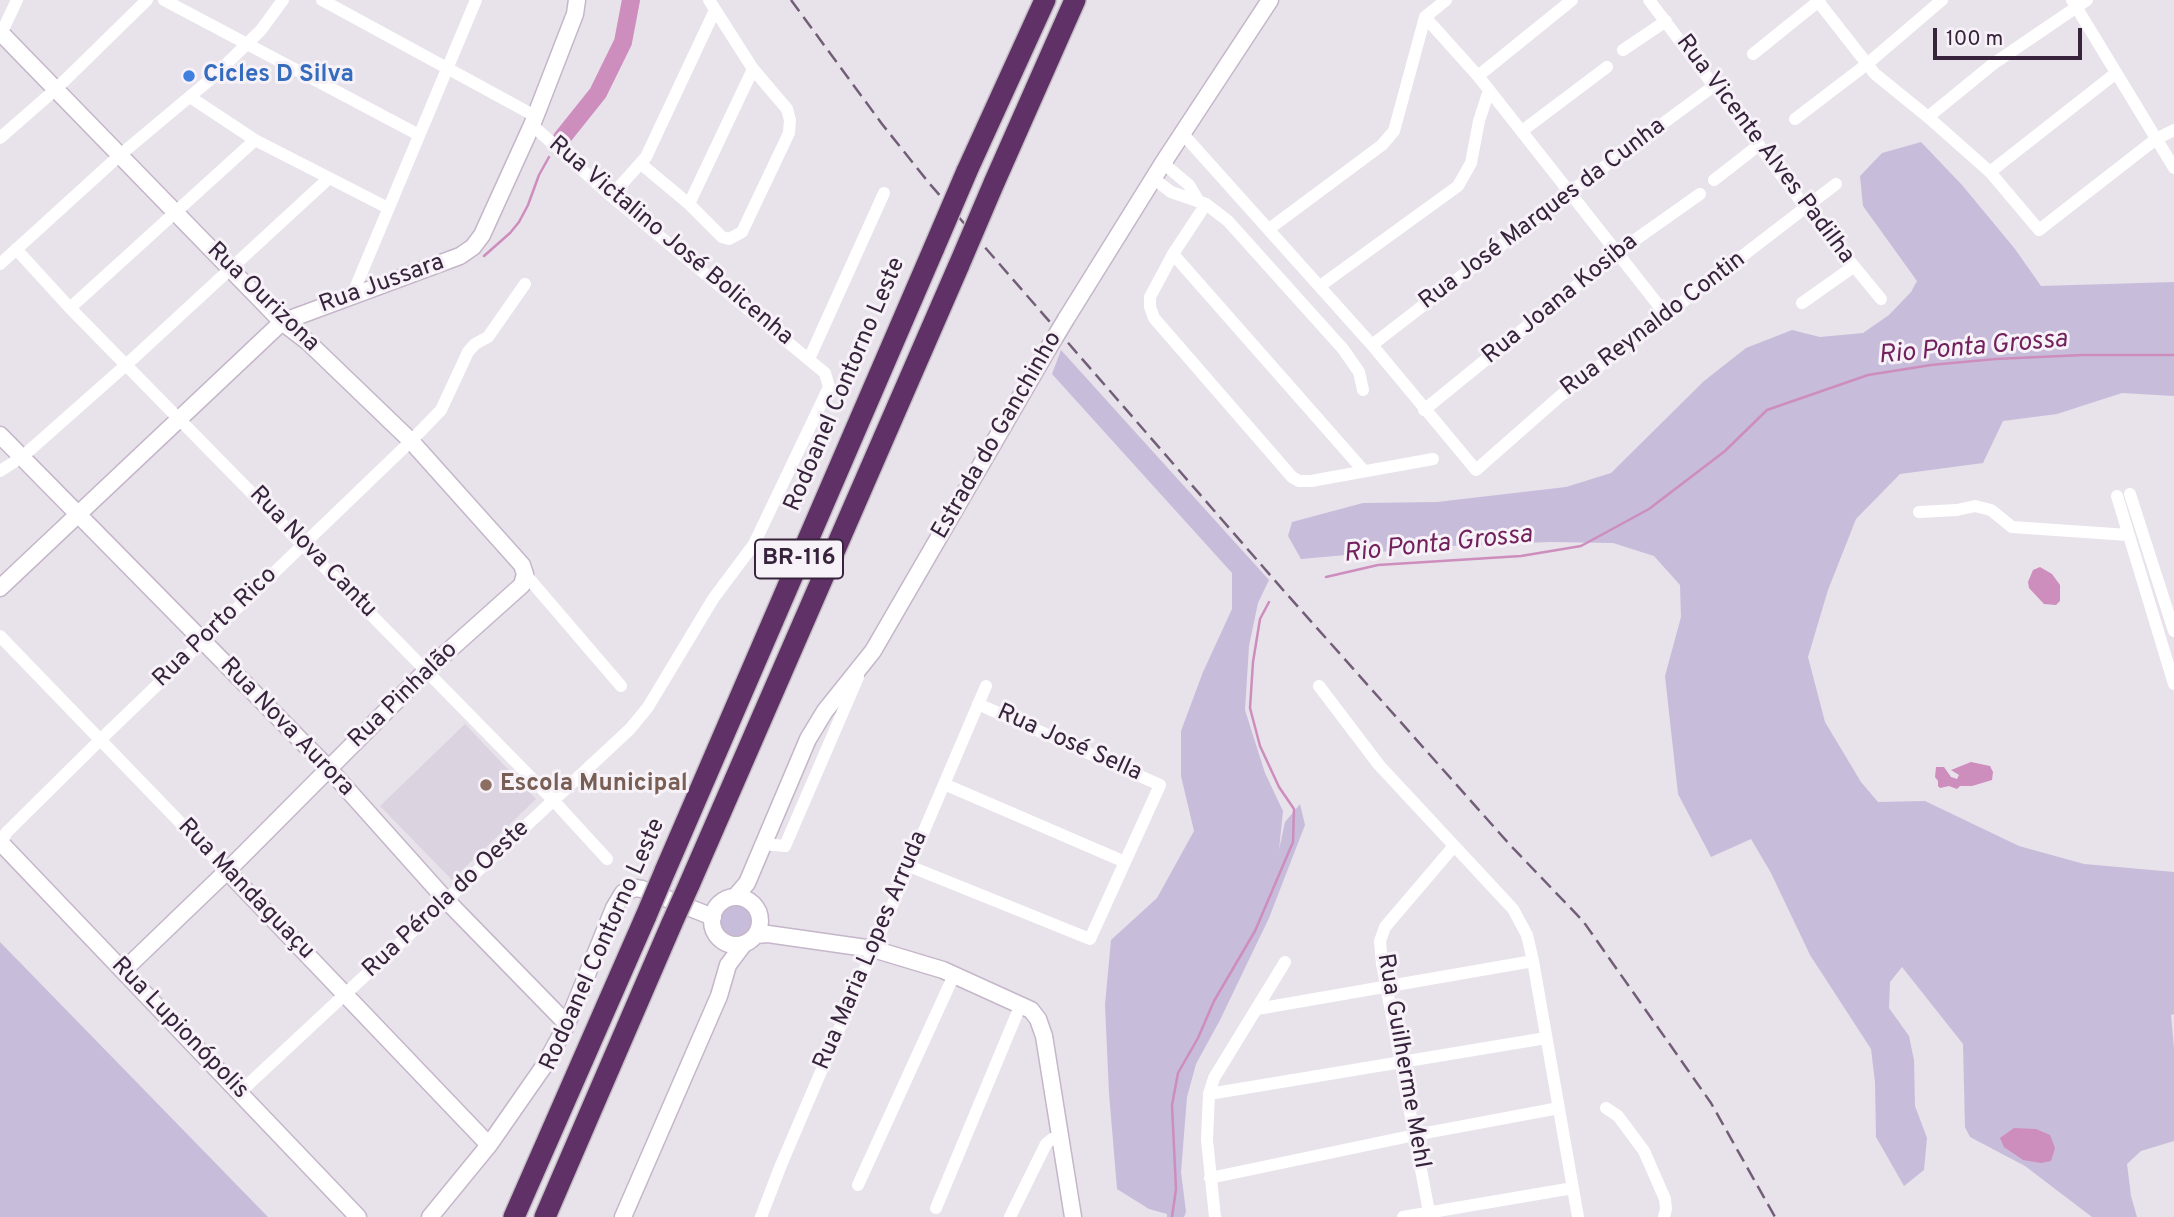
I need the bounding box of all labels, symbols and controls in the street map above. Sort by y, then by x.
scale bar [1936,14,2085,58]
text: 100 m [1946,26,2003,53]
street label: Rua Vicente Alves Padilha [1668,30,1860,270]
place label: Cicles D Silva [203,62,354,90]
marker: Cicles D Silva [181,68,197,84]
street label: Rua José Marques da Cunha [1414,113,1672,317]
street label: Rua Victalino José Bolicenha [542,131,798,353]
street label: Rua Joana Kosiba [1478,229,1644,371]
street label: Rua Ourizona [200,237,324,359]
street label: Rua Reynaldo Contin [1556,246,1752,404]
street label: Rua Jussara [316,249,448,321]
street label: Rodoanel Contorno Leste [779,254,913,516]
water label: Rio Ponta Grossa [1877,325,2069,373]
street label: Estrada do Ganchinho [927,327,1069,545]
street label: Rua Nova Cantu [242,481,382,625]
water label: Rio Ponta Grossa [1342,521,1534,571]
road number: BR-116 [755,540,843,579]
street label: Rua Porto Rico [148,562,284,694]
street label: Rua Pinhalão [343,637,465,755]
street label: Rua Nova Aurora [213,653,359,803]
street label: Rua José Sella [992,699,1146,789]
place label: Escola Municipal [500,771,688,799]
marker: Escola Municipal [478,777,494,793]
street label: Rua Mandaguaçu [170,814,320,966]
street label: Rodoanel Contorno Leste [535,814,673,1076]
street label: Rua Pérola do Oeste [358,815,536,985]
street label: Rua Maria Lopes Arruda [809,827,935,1075]
street label: Rua Guilherme Mehl [1369,951,1435,1171]
street label: Rua Lupionópolis [104,952,254,1106]

